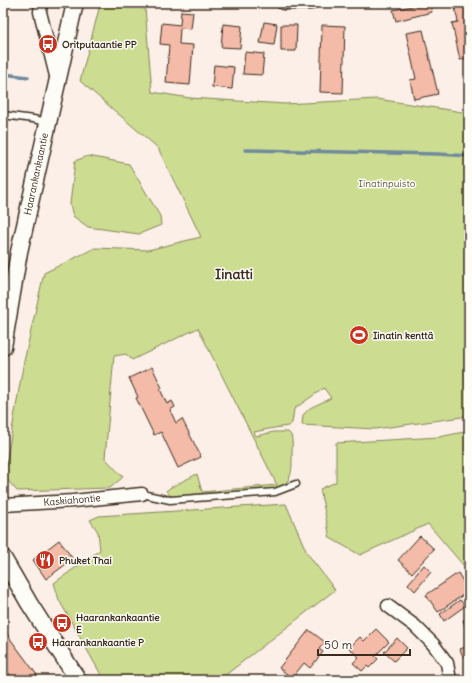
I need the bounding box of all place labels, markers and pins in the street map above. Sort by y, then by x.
bus stop icon: Oritputaantie PP [37,33,59,55]
place label: Oritputaantie PP [62,38,137,51]
sports icon: Iinatin kenttä [348,324,370,346]
place label: Iinatin kenttä [373,329,434,342]
restaurant icon: Phuket Thai [34,549,56,571]
place label: Phuket Thai [59,554,112,567]
place label: Haarankankaantie E [76,611,160,636]
bus stop icon: Haarankankaantie E [51,612,73,634]
bus stop icon: Haarankankaantie P [27,631,49,653]
place label: Haarankankaantie P [52,636,144,649]

